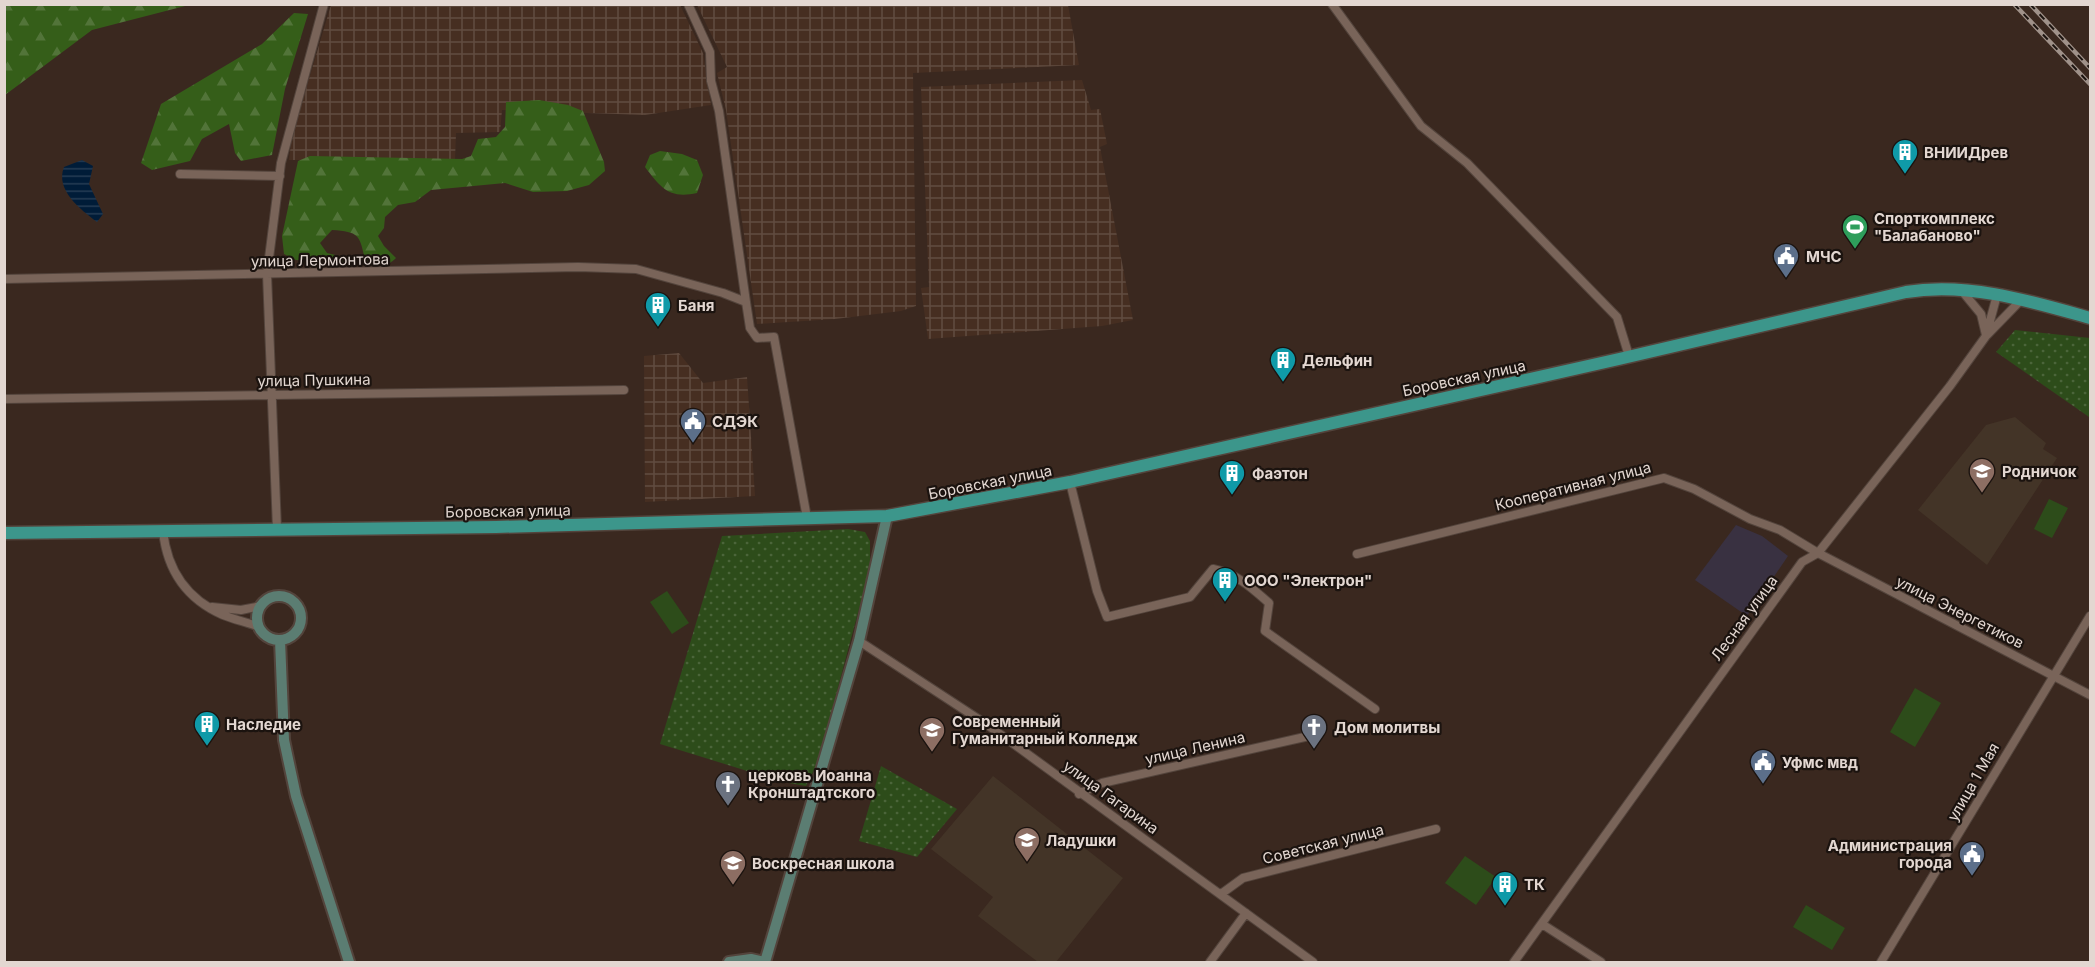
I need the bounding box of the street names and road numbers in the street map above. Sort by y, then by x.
street label: улица Лермонтова [251,249,389,271]
street label: Боровская улица [1401,356,1527,400]
street label: улица Пушкина [257,370,371,390]
street label: Кооперативная улица [1493,457,1653,515]
street label: Боровская улица [927,461,1053,503]
street label: Боровская улица [445,500,571,522]
street label: Лесная улица [1707,572,1781,664]
street label: улица Энергетиков [1893,572,2027,652]
street label: улица Ленина [1143,727,1247,769]
street label: улица 1 Мая [1943,739,2003,825]
street label: улица Гагарина [1060,756,1162,838]
street label: Советская улица [1260,820,1386,868]

